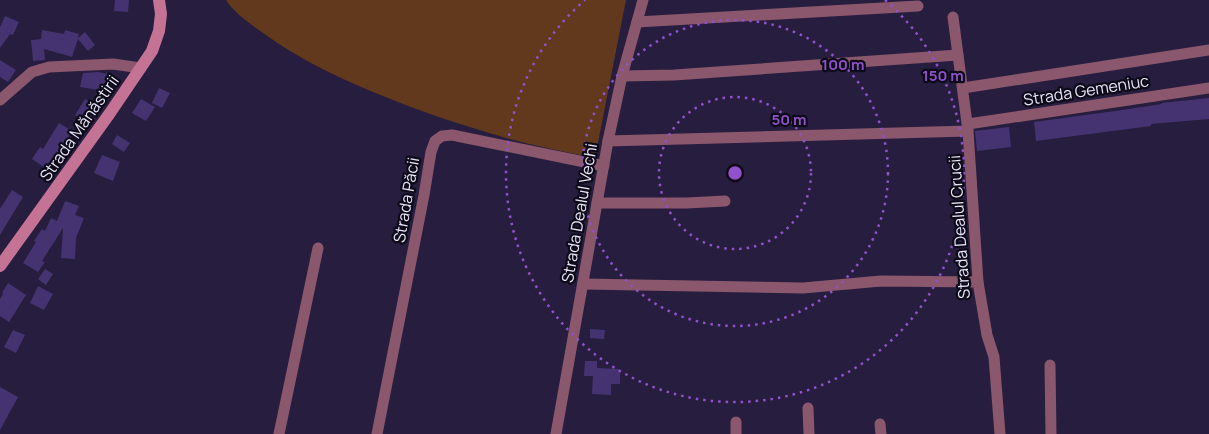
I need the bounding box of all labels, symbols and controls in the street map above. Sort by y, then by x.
text: 100 m [822,54,864,75]
text: 150 m [922,65,964,86]
street label: Strada Gemeniuc [1022,69,1150,111]
street label: Strada Mănăstirii [34,71,124,185]
text: 50 m [771,109,807,130]
street label: Strada Dealul Vechi [556,141,602,285]
street label: Strada Dealul Crucii [943,154,975,300]
street label: Strada Păcii [388,156,424,244]
centre of rings [726,164,744,182]

